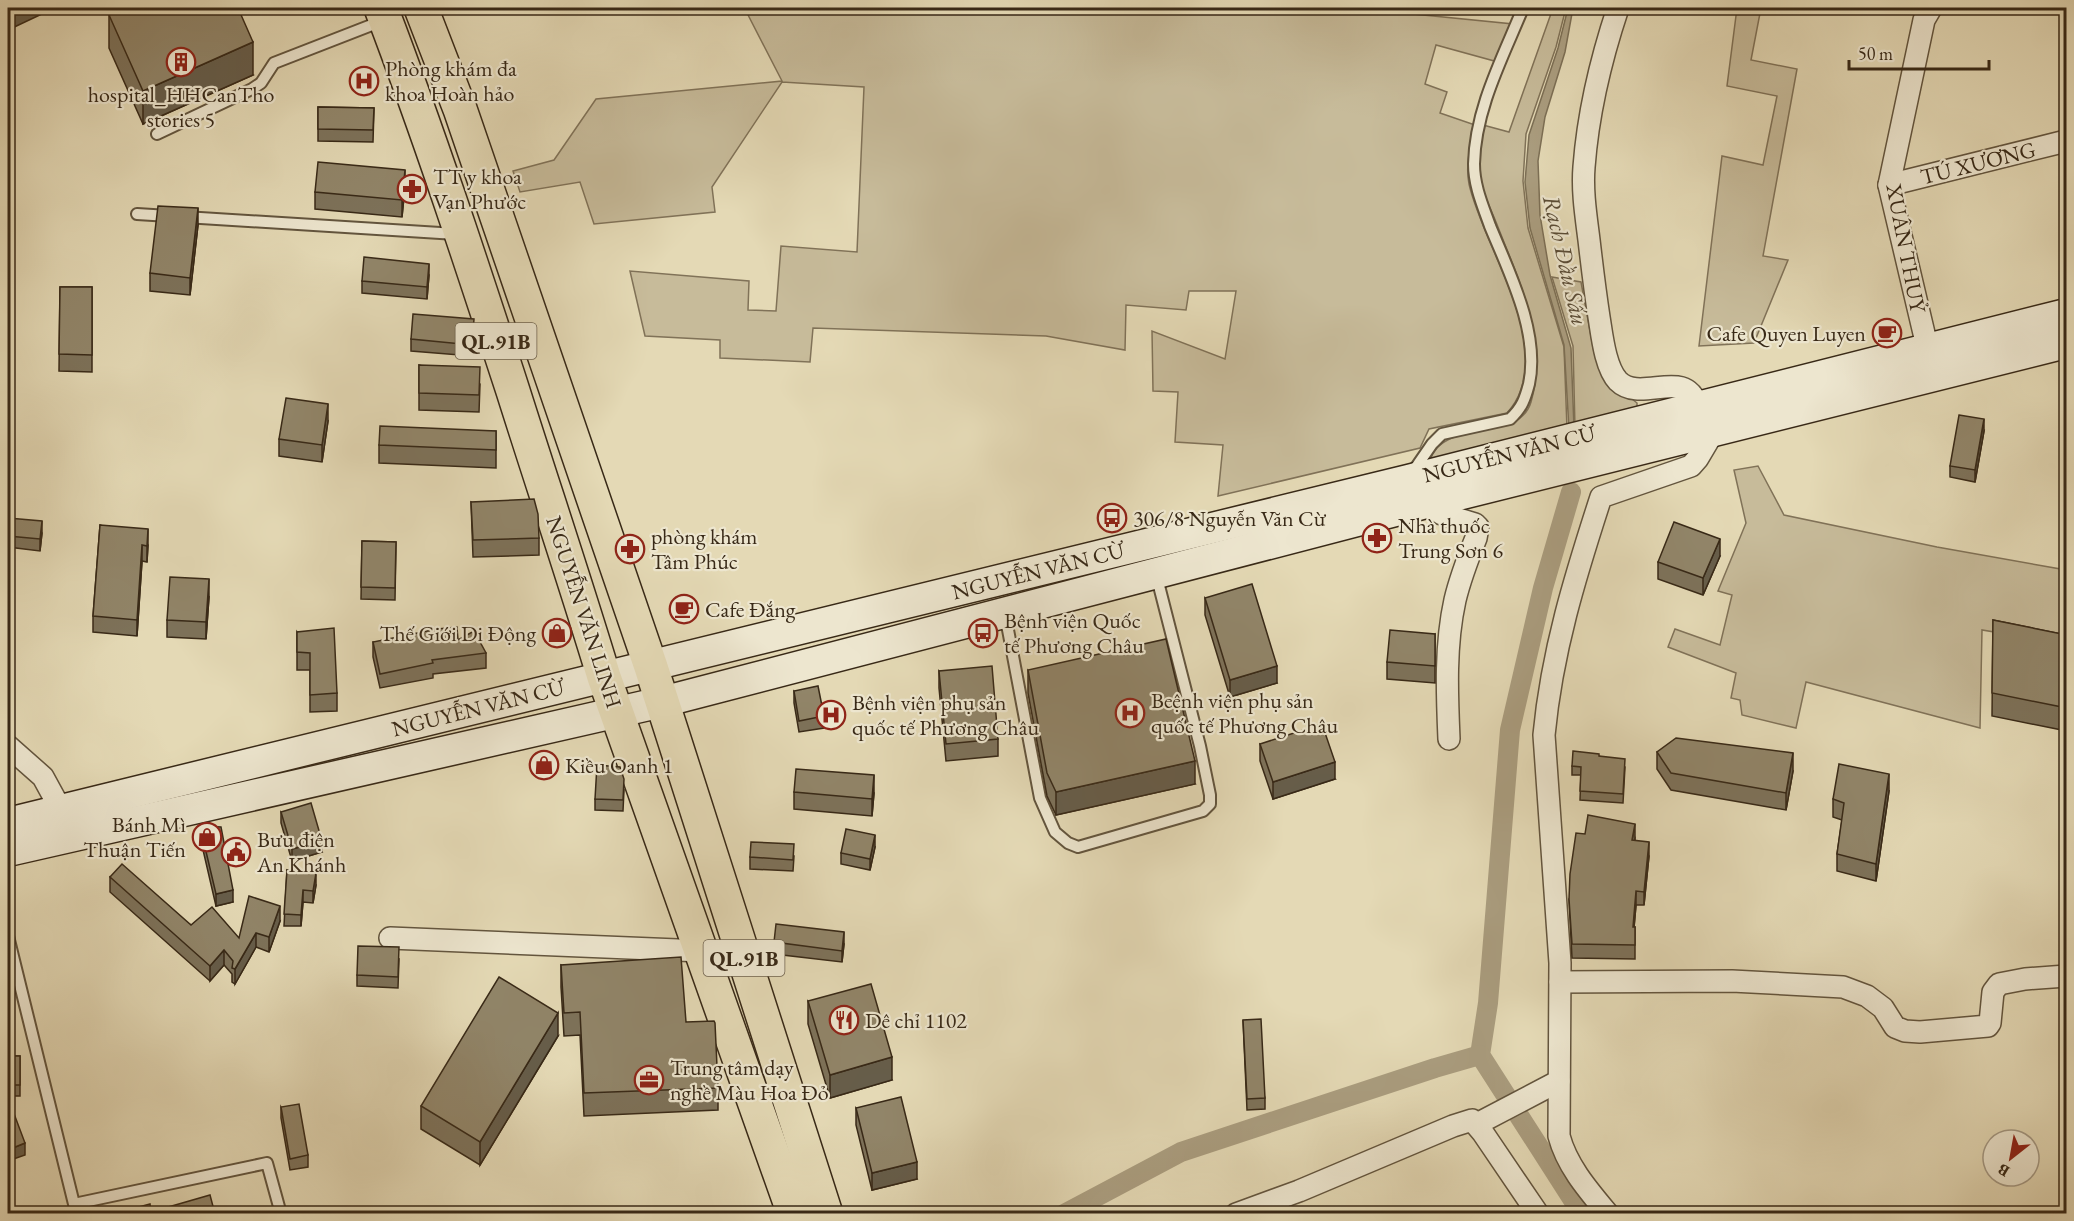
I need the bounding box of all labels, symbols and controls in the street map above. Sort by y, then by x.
scale bar [1849,33,1988,71]
text: 50 m [1858,42,1893,65]
building icon: hospital_HHCanTho stories 5 [165,46,197,78]
place label: Phòng khám đa khoa Hoàn hảo [385,54,517,108]
hospital icon: Phòng khám đa khoa Hoàn hảo [348,65,380,97]
place label: hospital_HHCanTho stories 5 [88,80,274,134]
street label: TÚ XƯƠNG [1918,135,2038,191]
place label: TT y khoa Vạn Phước [433,162,526,216]
pharmacy icon: TT y khoa Vạn Phước [396,173,428,205]
street label: XUÂN THUỶ [1879,180,1933,316]
water label: Rạch Đầu Sấu [1536,192,1596,328]
cafe icon: Cafe Quyen Luyen [1871,317,1903,349]
place label: Cafe Quyen Luyen [1706,319,1866,348]
road number: QL.91B [456,323,536,359]
street label: NGUYỄN VĂN CỪ [1420,418,1600,489]
bus stop icon: 306/8 Nguyễn Văn Cừ [1096,502,1128,534]
place label: 306/8 Nguyễn Văn Cừ [1133,504,1327,533]
place label: Nhà thuốc Trung Sơn 6 [1398,511,1503,565]
street label: NGUYỄN VĂN LINH [539,512,629,712]
place label: phòng khám Tâm Phúc [651,522,757,576]
pharmacy icon: Nhà thuốc Trung Sơn 6 [1361,522,1393,554]
pharmacy icon: phòng khám Tâm Phúc [614,533,646,565]
street label: NGUYỄN VĂN CỪ [949,535,1129,606]
cafe icon: Cafe Đắng [668,593,700,625]
place label: Cafe Đắng [705,595,796,624]
place label: Bệnh viện Quốc tế Phương Châu [1004,606,1144,660]
shop icon: Thế Giới Di Động [541,617,573,649]
bus stop icon: Bệnh viện Quốc tế Phương Châu [967,617,999,649]
place label: Thế Giới Di Động [380,619,536,648]
street label: NGUYỄN VĂN CỪ [389,672,569,743]
place label: Beệnh viện phụ sản quốc tế Phương Châu [1151,686,1338,740]
place label: Bệnh viện phụ sản quốc tế Phương Châu [852,688,1039,742]
hospital icon: Beệnh viện phụ sản quốc tế Phương Châu [1114,697,1146,729]
hospital icon: Bệnh viện phụ sản quốc tế Phương Châu [815,699,847,731]
shop icon: Kiều Oanh 1 [528,749,560,781]
place label: Kiều Oanh 1 [565,751,673,780]
place label: Bánh Mì Thuận Tiến [83,810,186,864]
shop icon: Bánh Mì Thuận Tiến [191,821,223,853]
place label: Bưu điện An Khánh [256,825,346,879]
public building icon: Bưu điện An Khánh [220,836,252,868]
road number: QL.91B [704,940,784,976]
restaurant icon: Dê chỉ 1102 [828,1004,860,1036]
place label: Dê chỉ 1102 [865,1006,967,1035]
place label: Trung tâm dạy nghề Màu Hoa Đỏ [670,1053,829,1107]
office icon: Trung tâm dạy nghề Màu Hoa Đỏ [633,1064,665,1096]
north arrow [1981,1128,2041,1188]
text: B [1994,1159,2013,1182]

